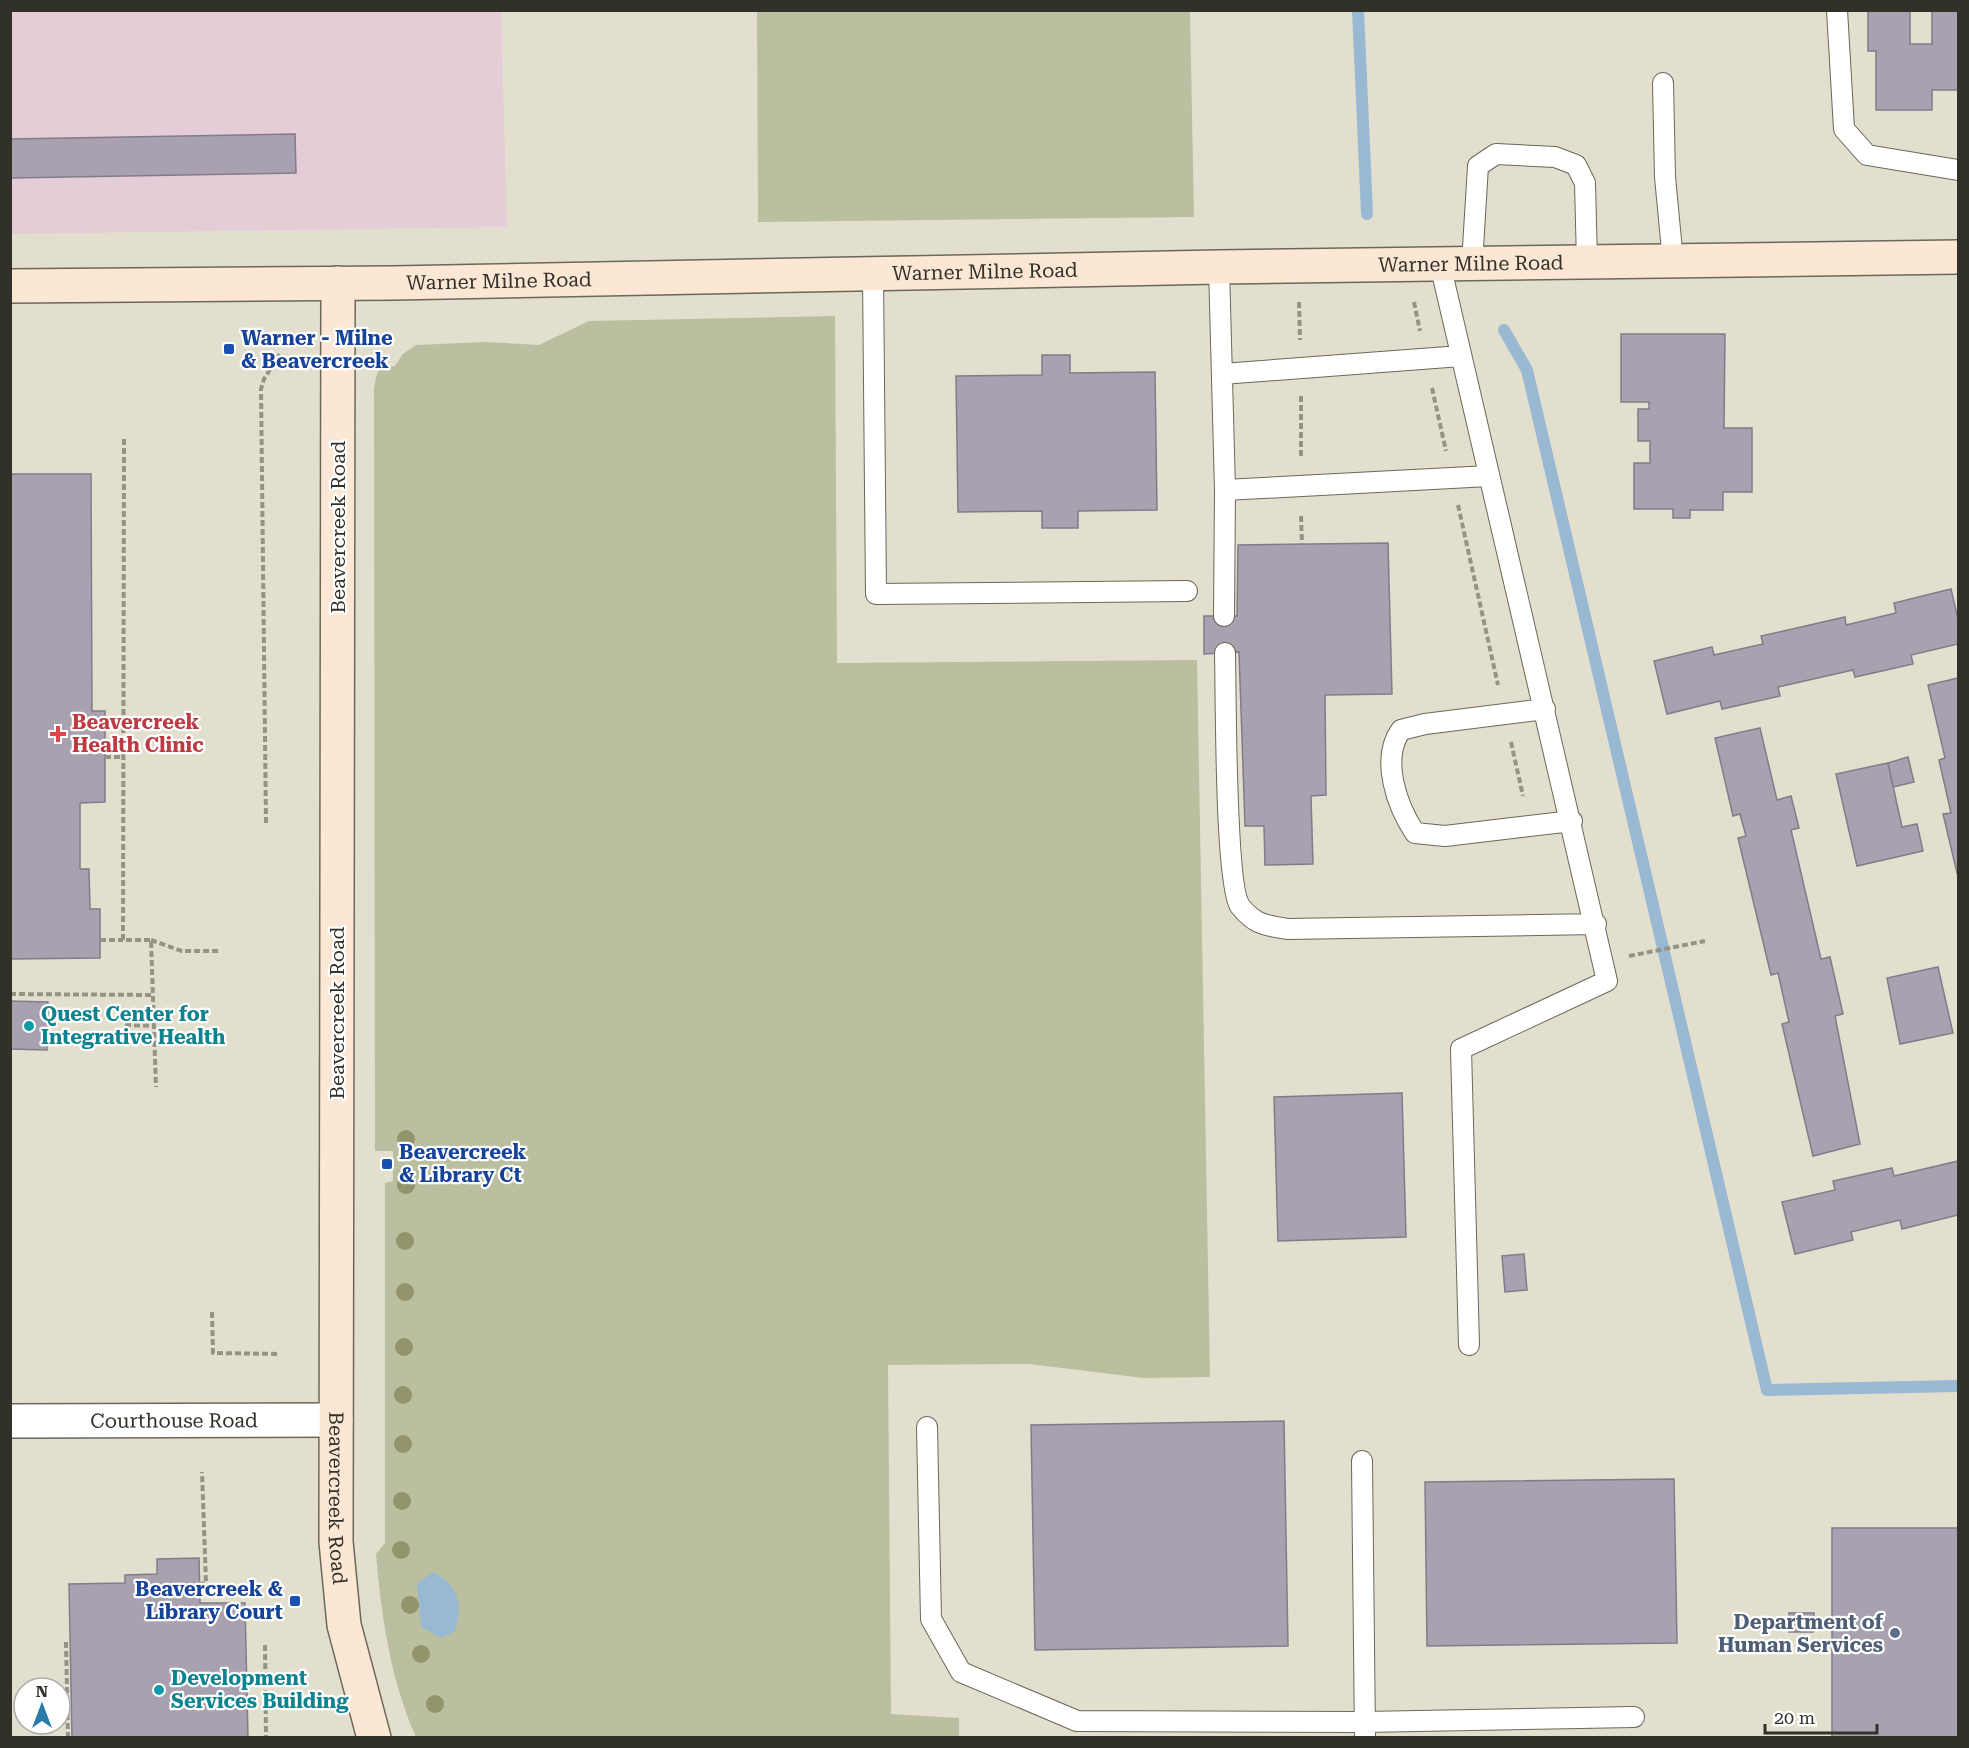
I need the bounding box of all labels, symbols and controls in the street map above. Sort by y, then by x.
street label: Warner Milne Road [1378,250,1564,277]
street label: Warner Milne Road [892,258,1078,285]
street label: Warner Milne Road [406,267,592,295]
place label: Warner - Milne & Beavercreek [241,326,393,373]
marker: Warner - Milne & Beavercreek [222,342,236,356]
street label: Beavercreek Road [326,440,350,613]
place label: Beavercreek Health Clinic [72,710,204,757]
marker: Beavercreek Health Clinic [49,725,67,743]
street label: Beavercreek Road [325,926,349,1099]
place label: Quest Center for Integrative Health [41,1002,226,1049]
marker: Quest Center for Integrative Health [22,1019,36,1033]
place label: Beavercreek & Library Ct [399,1140,527,1187]
marker: Beavercreek & Library Ct [380,1157,394,1171]
street label: Courthouse Road [90,1408,258,1433]
street label: Beavercreek Road [323,1412,352,1586]
place label: Beavercreek & Library Court [135,1577,283,1624]
marker: Beavercreek & Library Court [288,1594,302,1608]
place label: Department of Human Services [1718,1610,1884,1657]
marker: Department of Human Services [1888,1626,1902,1640]
place label: Development Services Building [171,1666,349,1713]
north arrow [12,1676,72,1736]
text: N [36,1682,48,1701]
marker: Development Services Building [152,1683,166,1697]
scale bar [1765,1697,1878,1735]
text: 20 m [1774,1707,1815,1728]

